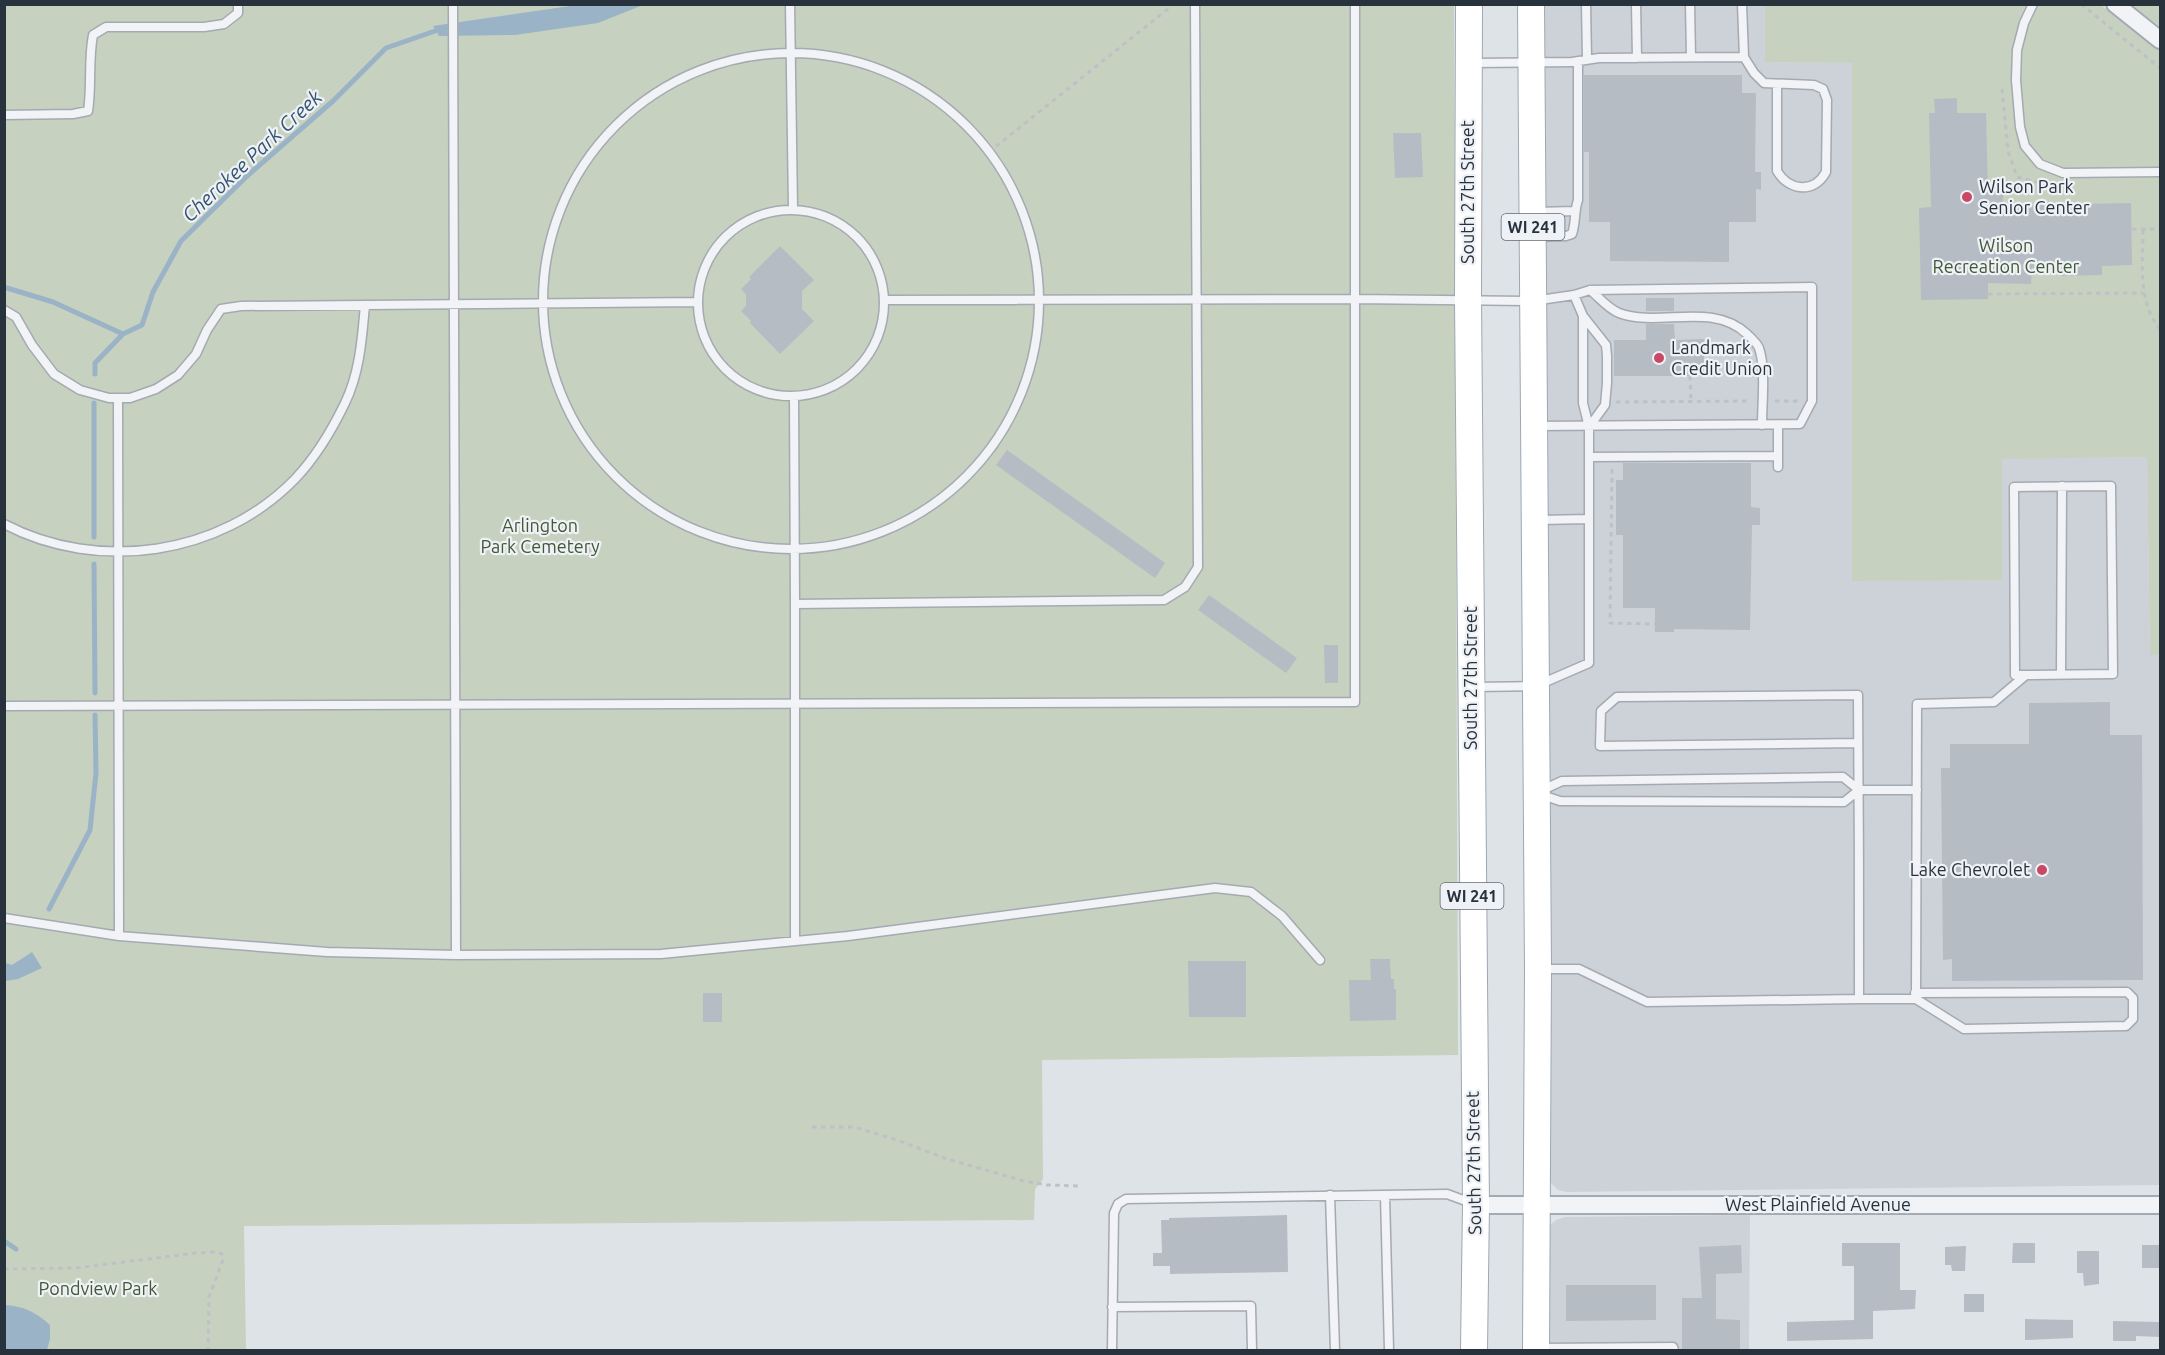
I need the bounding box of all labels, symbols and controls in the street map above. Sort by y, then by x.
water label: Cherokee Park Creek [177,85,327,226]
street label: South 27th Street [1457,120,1477,264]
place label: Wilson Park Senior Center [1979,176,2090,217]
marker: Wilson Park Senior Center [1960,190,1974,204]
road number: WI 241 [1502,214,1564,240]
park label: Wilson Recreation Center [1933,235,2080,276]
place label: Landmark Credit Union [1671,337,1773,378]
marker: Landmark Credit Union [1652,351,1666,365]
park label: Arlington Park Cemetery [480,515,600,556]
street label: South 27th Street [1460,606,1480,750]
place label: Lake Chevrolet [1910,859,2030,879]
marker: Lake Chevrolet [2035,863,2049,877]
road number: WI 241 [1440,883,1504,909]
street label: South 27th Street [1462,1091,1484,1235]
street label: West Plainfield Avenue [1725,1194,1911,1214]
park label: Pondview Park [39,1278,157,1298]

